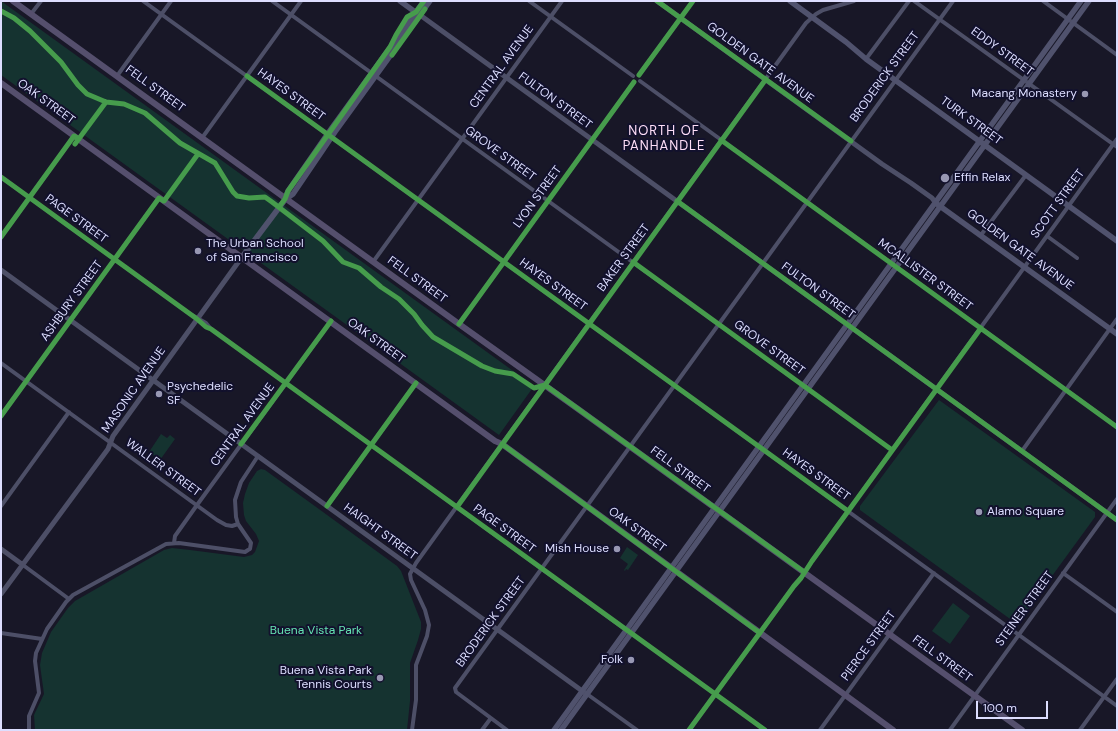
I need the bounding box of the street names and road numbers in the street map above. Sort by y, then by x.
street label: GOLDEN GATE AVENUE [704,19,816,107]
street label: CENTRAL AVENUE [467,22,537,112]
street label: EDDY STREET [968,24,1036,80]
street label: BRODERICK STREET [847,29,923,125]
street label: FELL STREET [122,63,188,115]
street label: HAYES STREET [254,66,328,124]
street label: FULTON STREET [515,70,595,132]
street label: OAK STREET [14,76,78,128]
street label: TURK STREET [937,94,1005,148]
street label: GROVE STREET [462,123,538,185]
street label: LYON STREET [511,163,565,231]
street label: SCOTT STREET [1028,167,1088,241]
street label: PAGE STREET [42,192,110,246]
street label: GOLDEN GATE AVENUE [964,206,1076,294]
street label: BAKER STREET [595,221,653,295]
street label: MCALLISTER STREET [875,236,975,314]
street label: FELL STREET [384,254,450,306]
street label: HAYES STREET [516,256,590,314]
street label: ASHBURY STREET [38,258,106,344]
street label: FULTON STREET [778,260,858,322]
street label: OAK STREET [344,315,408,367]
street label: GROVE STREET [731,317,807,379]
street label: MASONIC AVENUE [99,344,169,436]
street label: CENTRAL AVENUE [208,380,278,470]
street label: WALLER STREET [123,436,203,500]
street label: FELL STREET [647,444,713,496]
street label: HAYES STREET [779,446,853,504]
street label: HAIGHT STREET [341,501,419,563]
street label: PAGE STREET [470,502,538,556]
street label: OAK STREET [605,504,669,556]
street label: STEINER STREET [993,569,1057,649]
street label: BRODERICK STREET [453,574,529,670]
street label: PIERCE STREET [839,608,899,684]
street label: FELL STREET [909,633,975,685]

